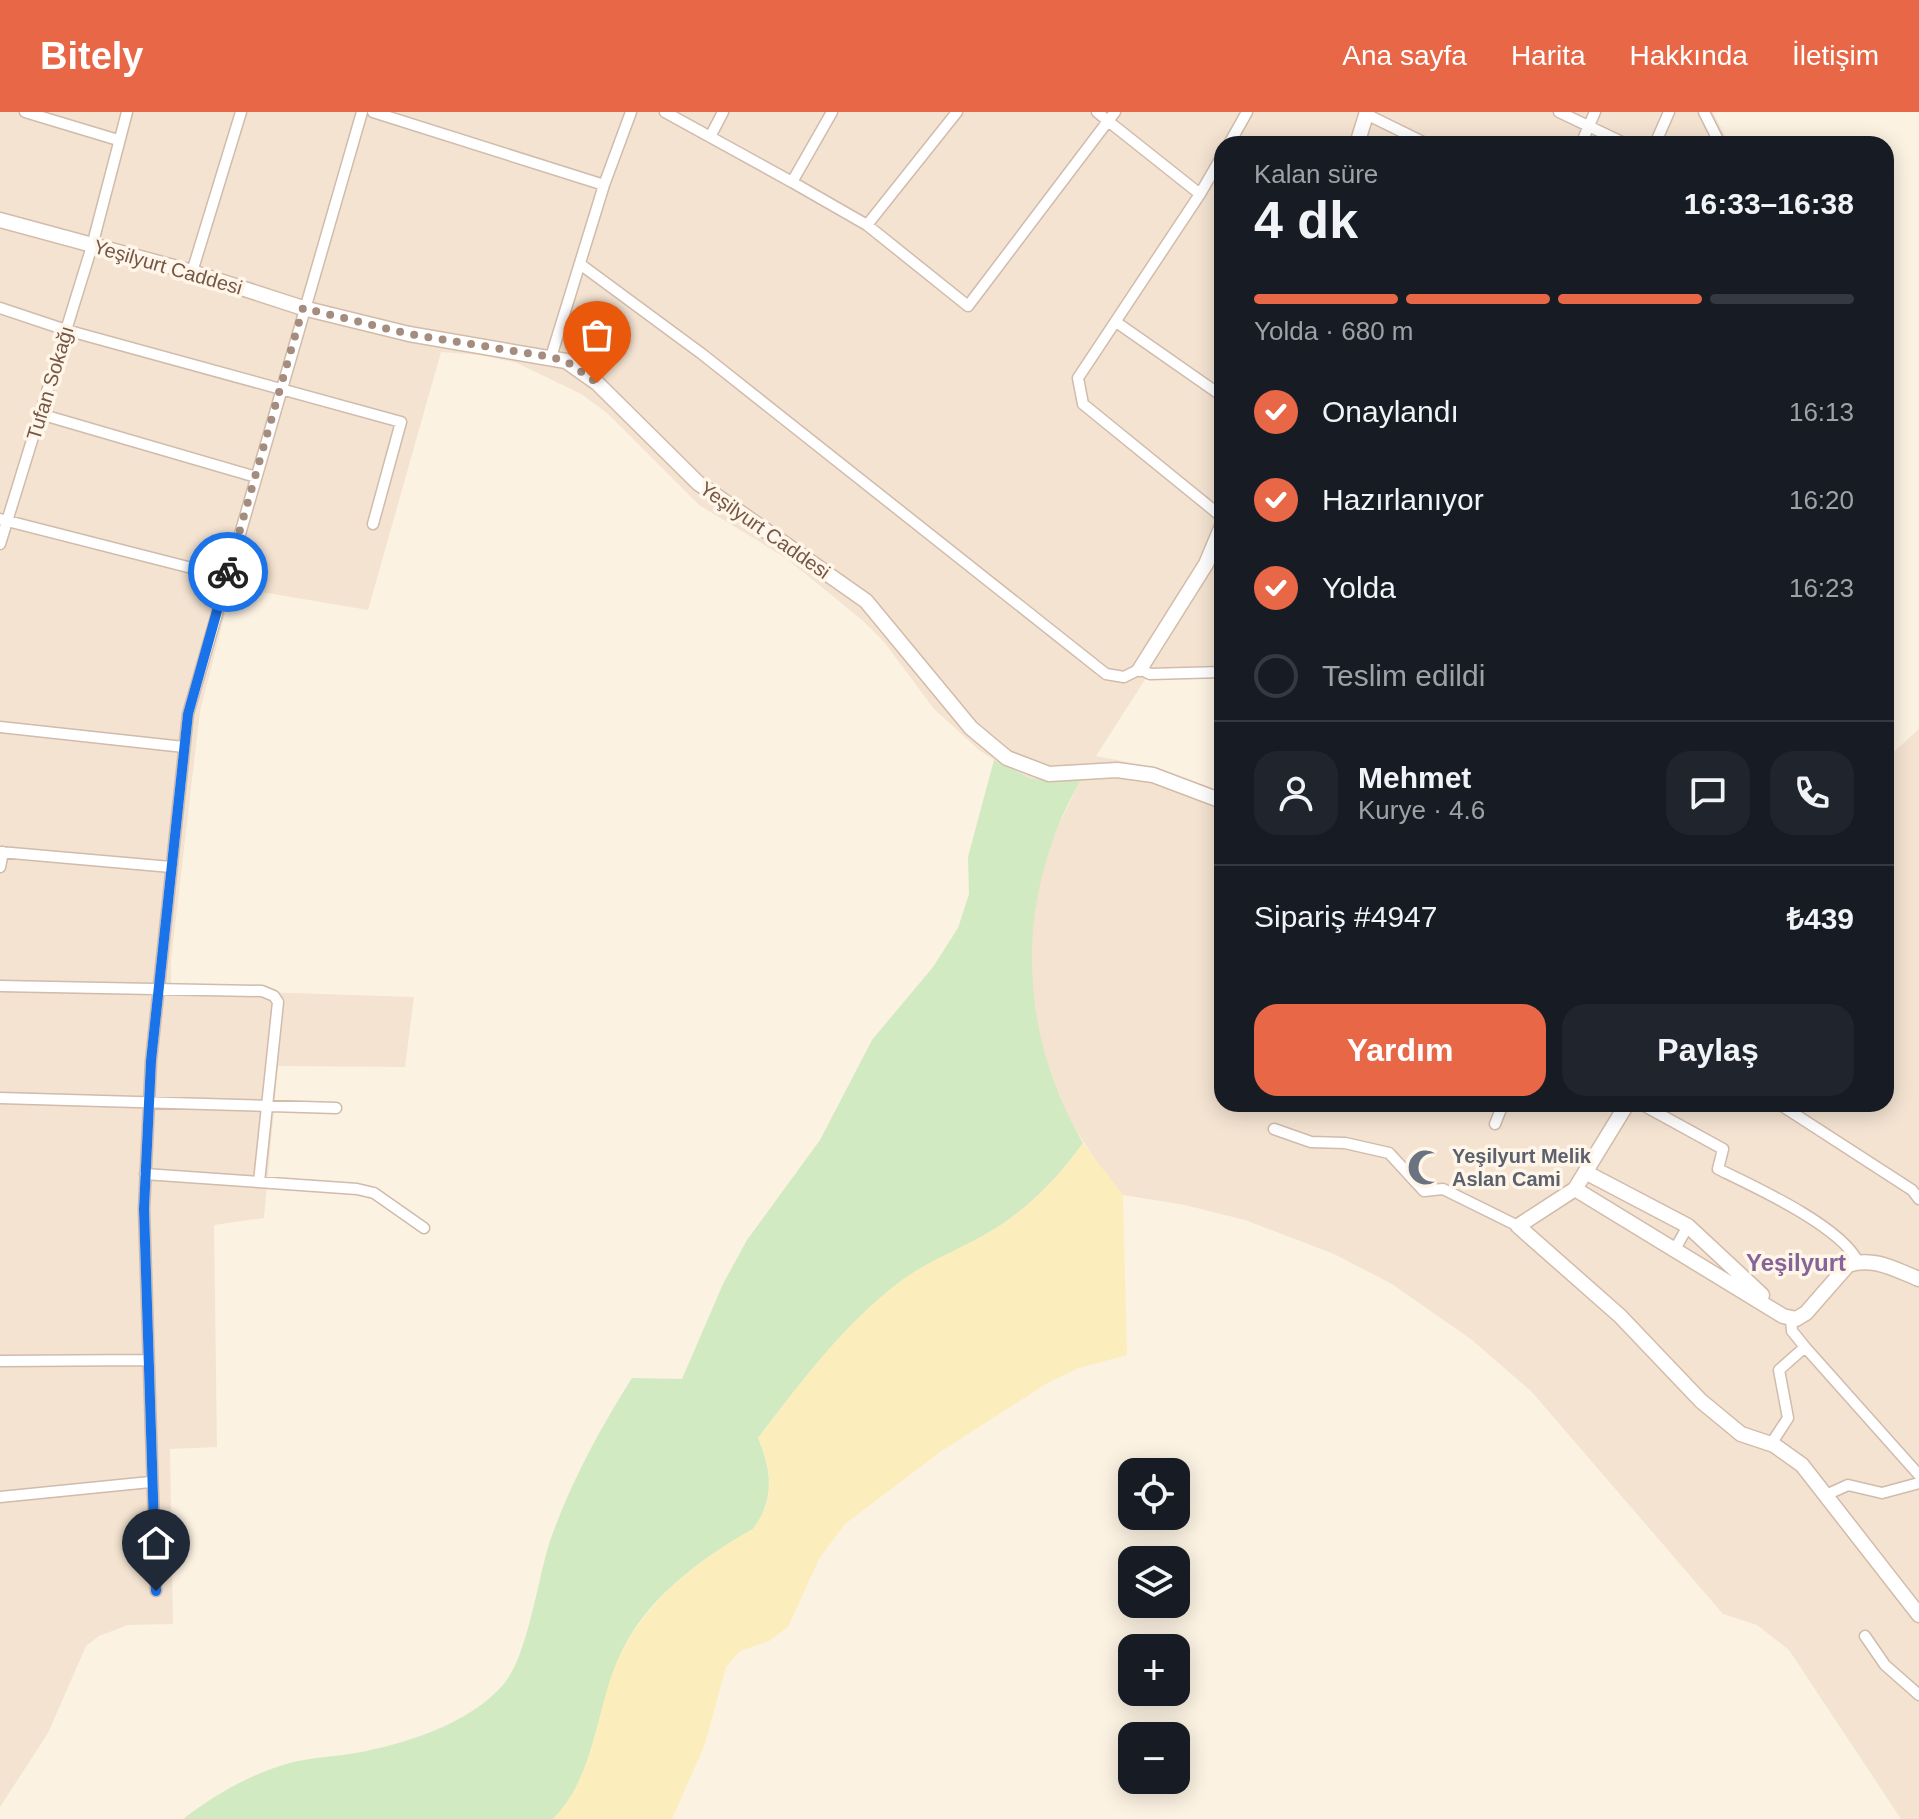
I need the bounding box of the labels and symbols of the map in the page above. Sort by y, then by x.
street label: Yeşilyurt Caddesi [91,235,245,299]
pin [563,301,631,383]
street label: Tufan Sokağı [22,323,78,443]
street label: Yeşilyurt Caddesi [696,477,834,583]
courier [188,532,268,612]
place label: Yeşilyurt Melik Aslan Cami [1452,1145,1592,1190]
mosque icon: Yeşilyurt Melik Aslan Cami [1407,1148,1445,1186]
district label: Yeşilyurt [1746,1249,1846,1276]
pin [122,1509,190,1591]

